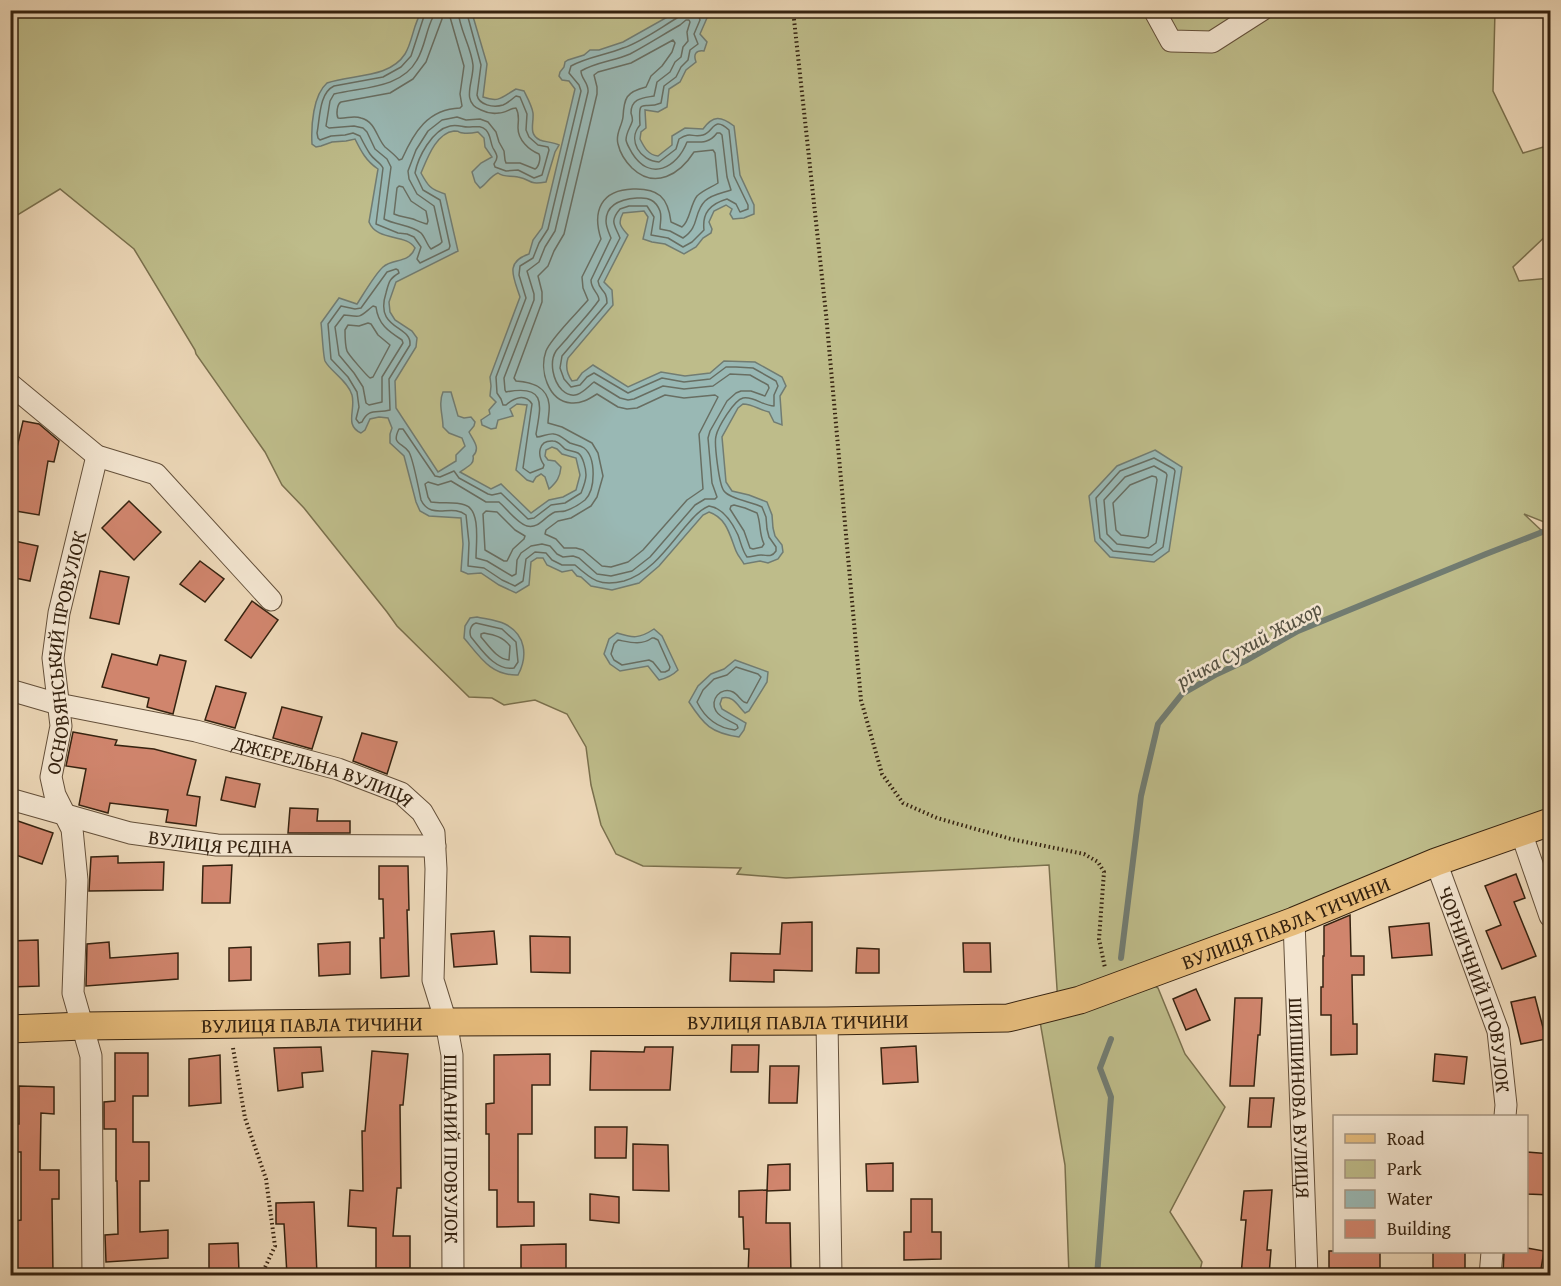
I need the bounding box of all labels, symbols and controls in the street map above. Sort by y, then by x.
street label: ОСНОВЯНСЬКИЙ ПРОВУЛОК [37,527,93,777]
water label: річка Сухий Жихор [1170,593,1327,696]
street label: ДЖЕРЕЛЬНА ВУЛИЦЯ [229,727,421,813]
street label: ВУЛИЦЯ РЄДІНА [147,821,293,860]
street label: ВУЛИЦЯ ПАВЛА ТИЧИНИ [1177,868,1394,976]
street label: ЧОРНИЧНИЙ ПРОВУЛОК [1431,882,1519,1095]
street label: ШИПШИНОВА ВУЛИЦЯ [1282,997,1319,1199]
street label: ВУЛИЦЯ ПАВЛА ТИЧИНИ [687,1005,909,1036]
street label: ВУЛИЦЯ ПАВЛА ТИЧИНИ [201,1008,423,1039]
street label: ПІЩАНИЙ ПРОВУЛОК [437,1054,467,1244]
legend [1333,1115,1528,1253]
text: Road [1387,1125,1425,1152]
text: Park [1387,1155,1423,1182]
text: Water [1387,1185,1433,1212]
text: Building [1387,1215,1451,1242]

